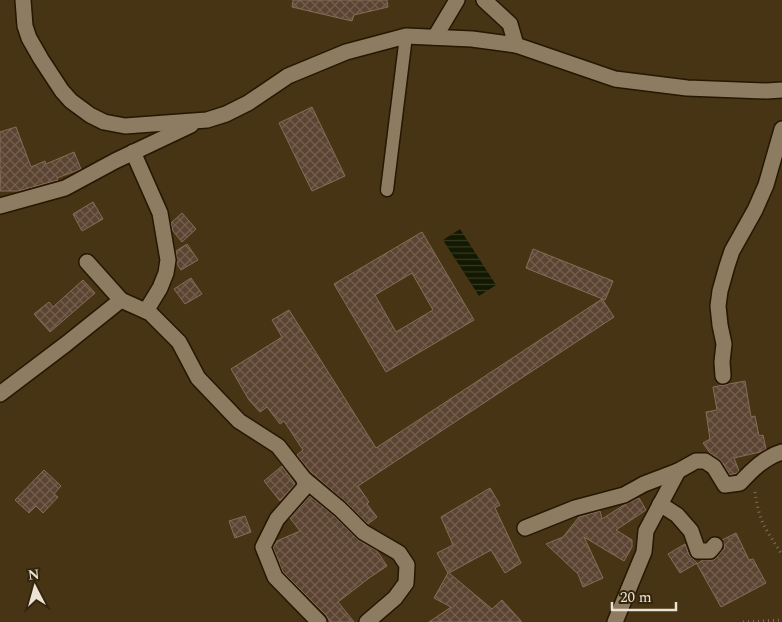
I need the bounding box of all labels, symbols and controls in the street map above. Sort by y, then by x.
north arrow [10,562,60,612]
text: N [27,564,40,586]
scale bar [612,580,676,612]
text: 20 m [620,586,652,609]

